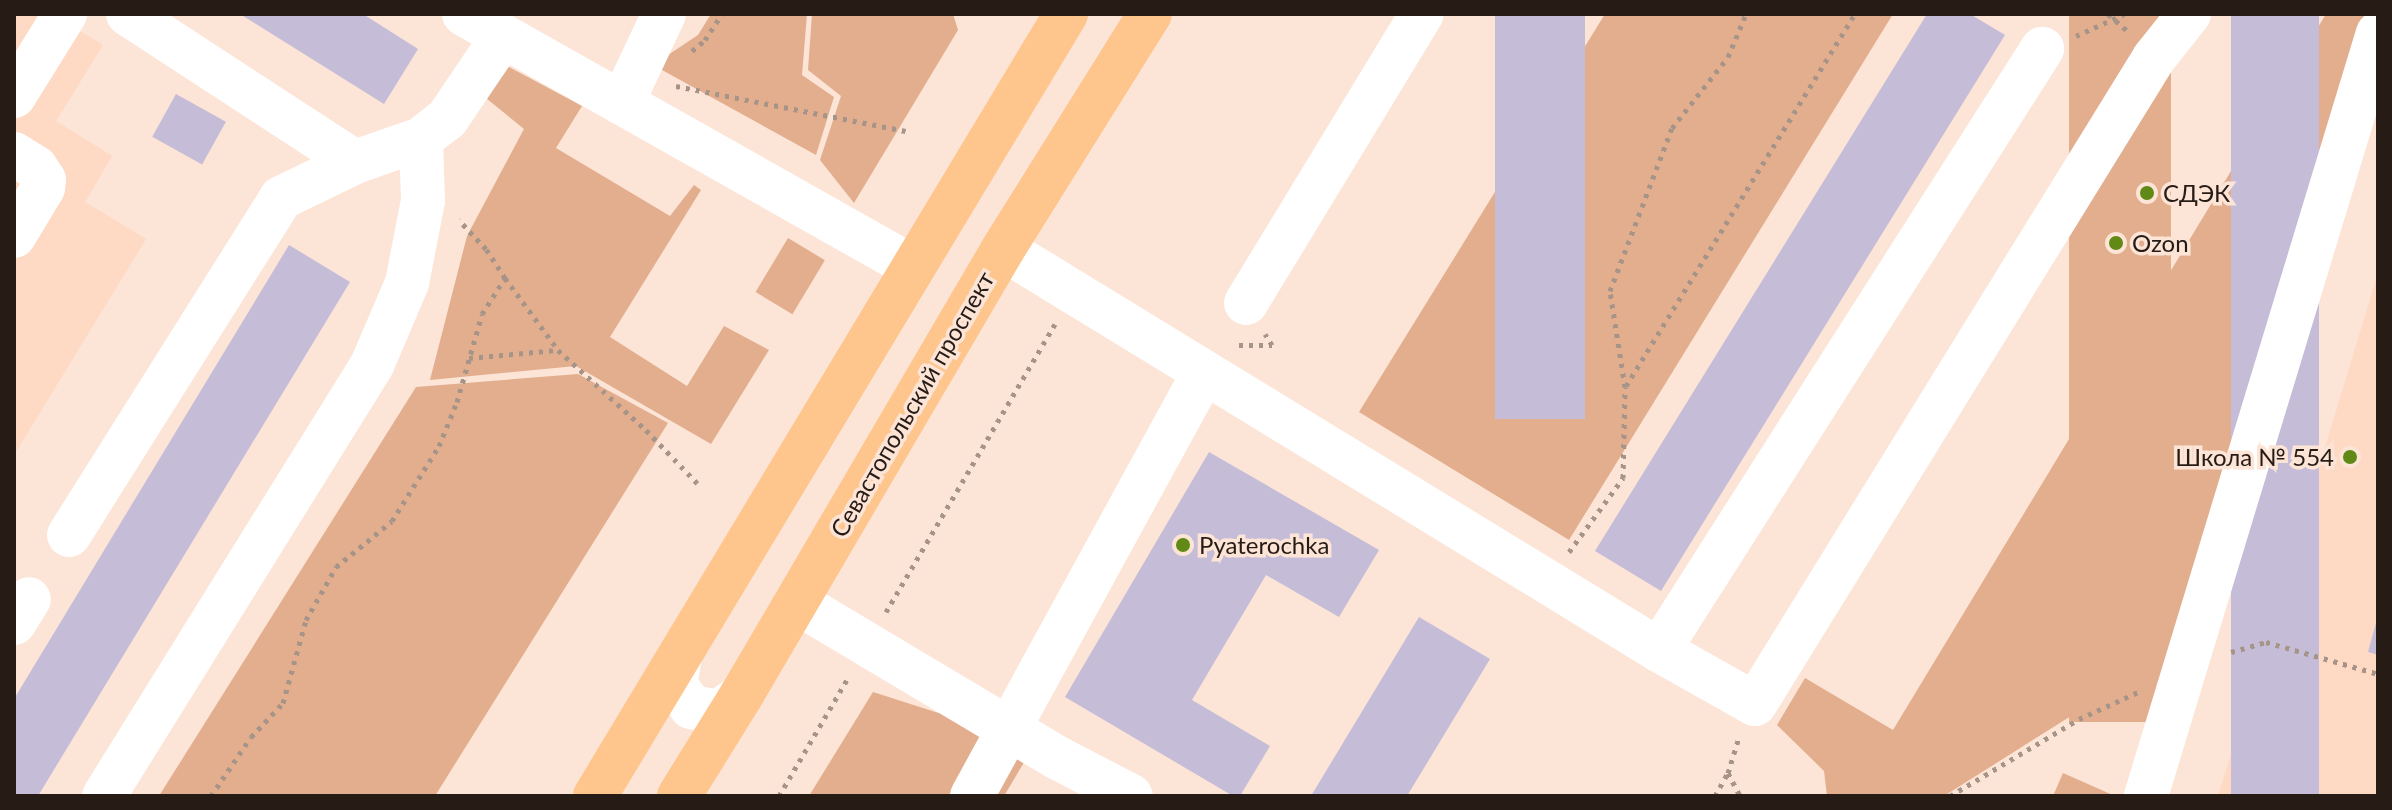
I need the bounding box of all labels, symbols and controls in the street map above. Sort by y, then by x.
place label: СДЭК [2163,179,2230,207]
marker: СДЭК [2138,184,2156,202]
place label: Ozon [2132,229,2189,257]
marker: Ozon [2107,234,2125,252]
street label: Севастопольский проспект [824,266,1000,542]
place label: Школа № 554 [2175,443,2334,471]
marker: Школа № 554 [2341,448,2359,466]
place label: Pyaterochka [1199,531,1329,559]
marker: Pyaterochka [1174,536,1192,554]

